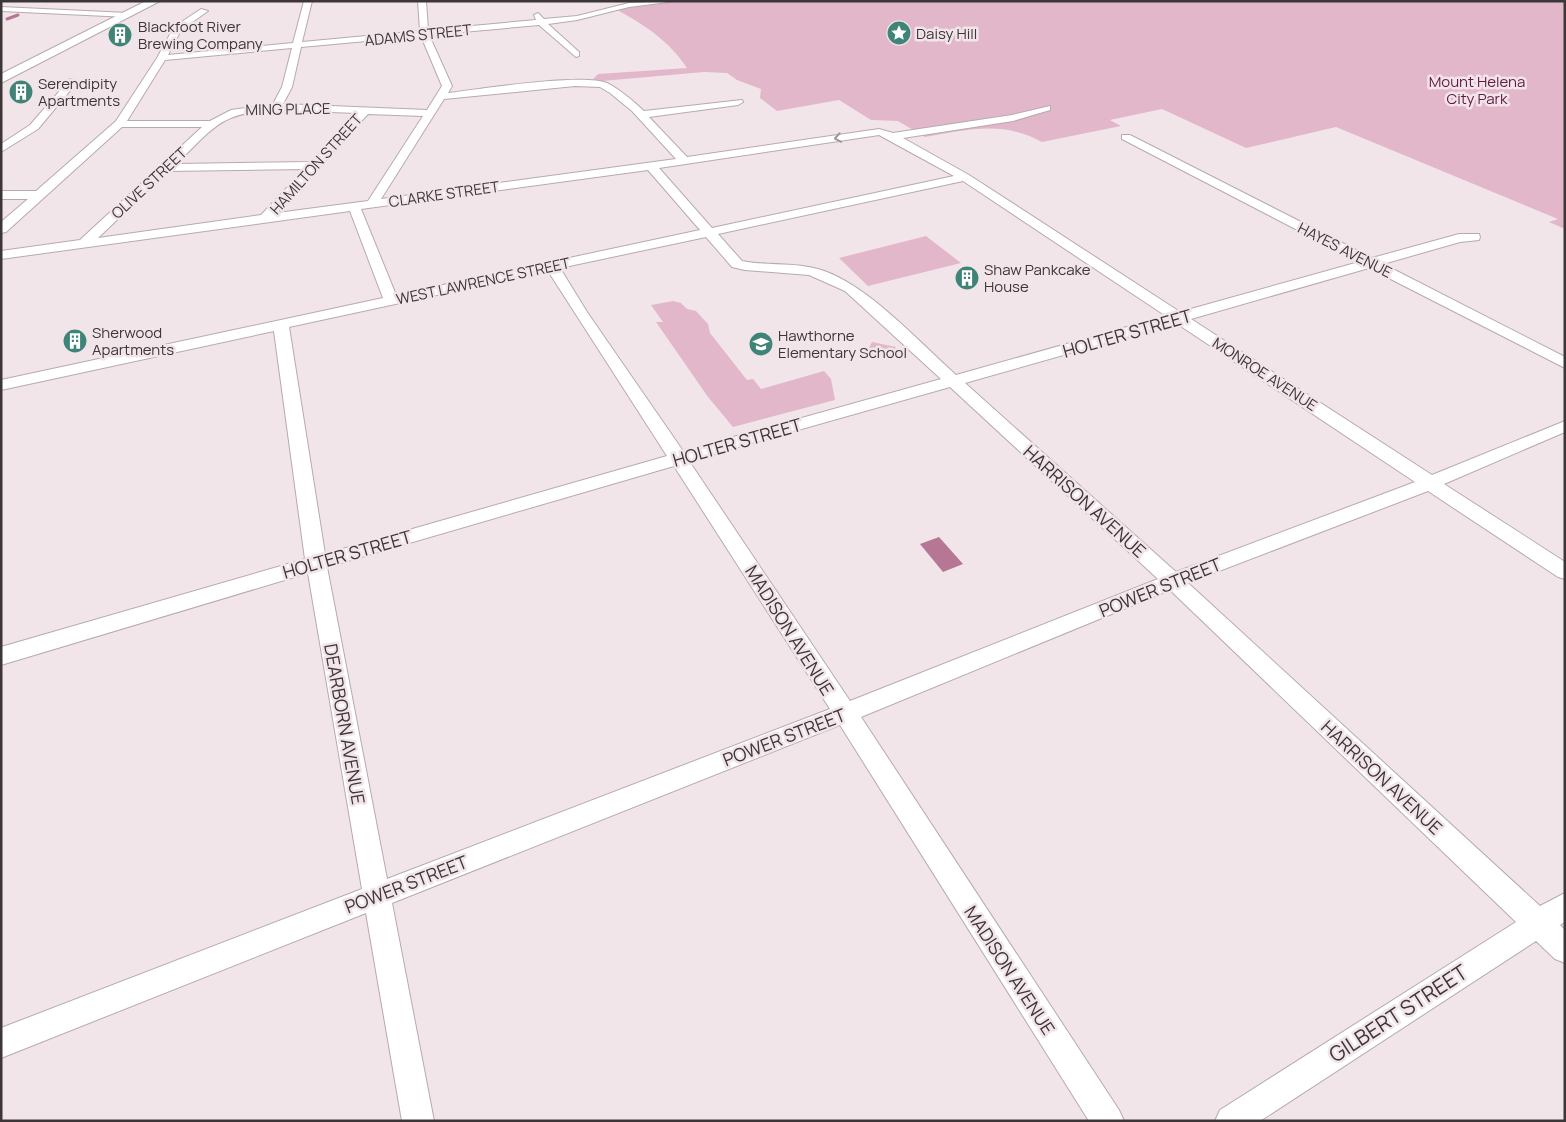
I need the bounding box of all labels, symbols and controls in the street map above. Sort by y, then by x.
place label: Blackfoot River Brewing Company [138,16,263,54]
street label: ADAMS STREET [364,19,473,51]
place icon: Daisy Hill [886,20,912,46]
building icon: Blackfoot River Brewing Company [107,22,133,48]
place label: Daisy Hill [916,23,977,44]
park label: Mount Helena City Park [1429,71,1525,109]
place label: Serendipity Apartments [38,73,120,111]
building icon: Serendipity Apartments [8,79,34,105]
street label: MING PLACE [245,98,331,120]
street label: HAMILTON STREET [265,109,367,219]
one-way arrow [834,133,843,143]
street label: OLIVE STREET [107,142,191,224]
street label: CLARKE STREET [387,176,501,212]
street label: HAYES AVENUE [1294,217,1396,283]
street label: WEST LAWRENCE STREET [394,252,572,310]
place label: Shaw Pankcake House [984,259,1091,297]
building icon: Shaw Pankcake House [954,265,980,291]
street label: HOLTER STREET [1060,303,1195,363]
place label: Sherwood Apartments [92,322,174,360]
place label: Hawthorne Elementary School [778,325,907,363]
building icon: Sherwood Apartments [62,328,88,354]
school or university icon: Hawthorne Elementary School [748,331,774,357]
street label: MONROE AVENUE [1209,332,1321,416]
street label: HOLTER STREET [670,412,805,472]
street label: HARRISON AVENUE [1019,440,1151,562]
street label: HOLTER STREET [280,524,415,584]
street label: POWER STREET [1095,551,1225,622]
street label: MADISON AVENUE [740,560,840,700]
street label: DEARBORN AVENUE [319,642,371,806]
street label: POWER STREET [719,702,849,771]
street label: HARRISON AVENUE [1316,715,1448,839]
street label: POWER STREET [341,849,471,918]
street label: MADISON AVENUE [959,901,1061,1039]
street label: GILBERT STREET [1323,957,1473,1068]

